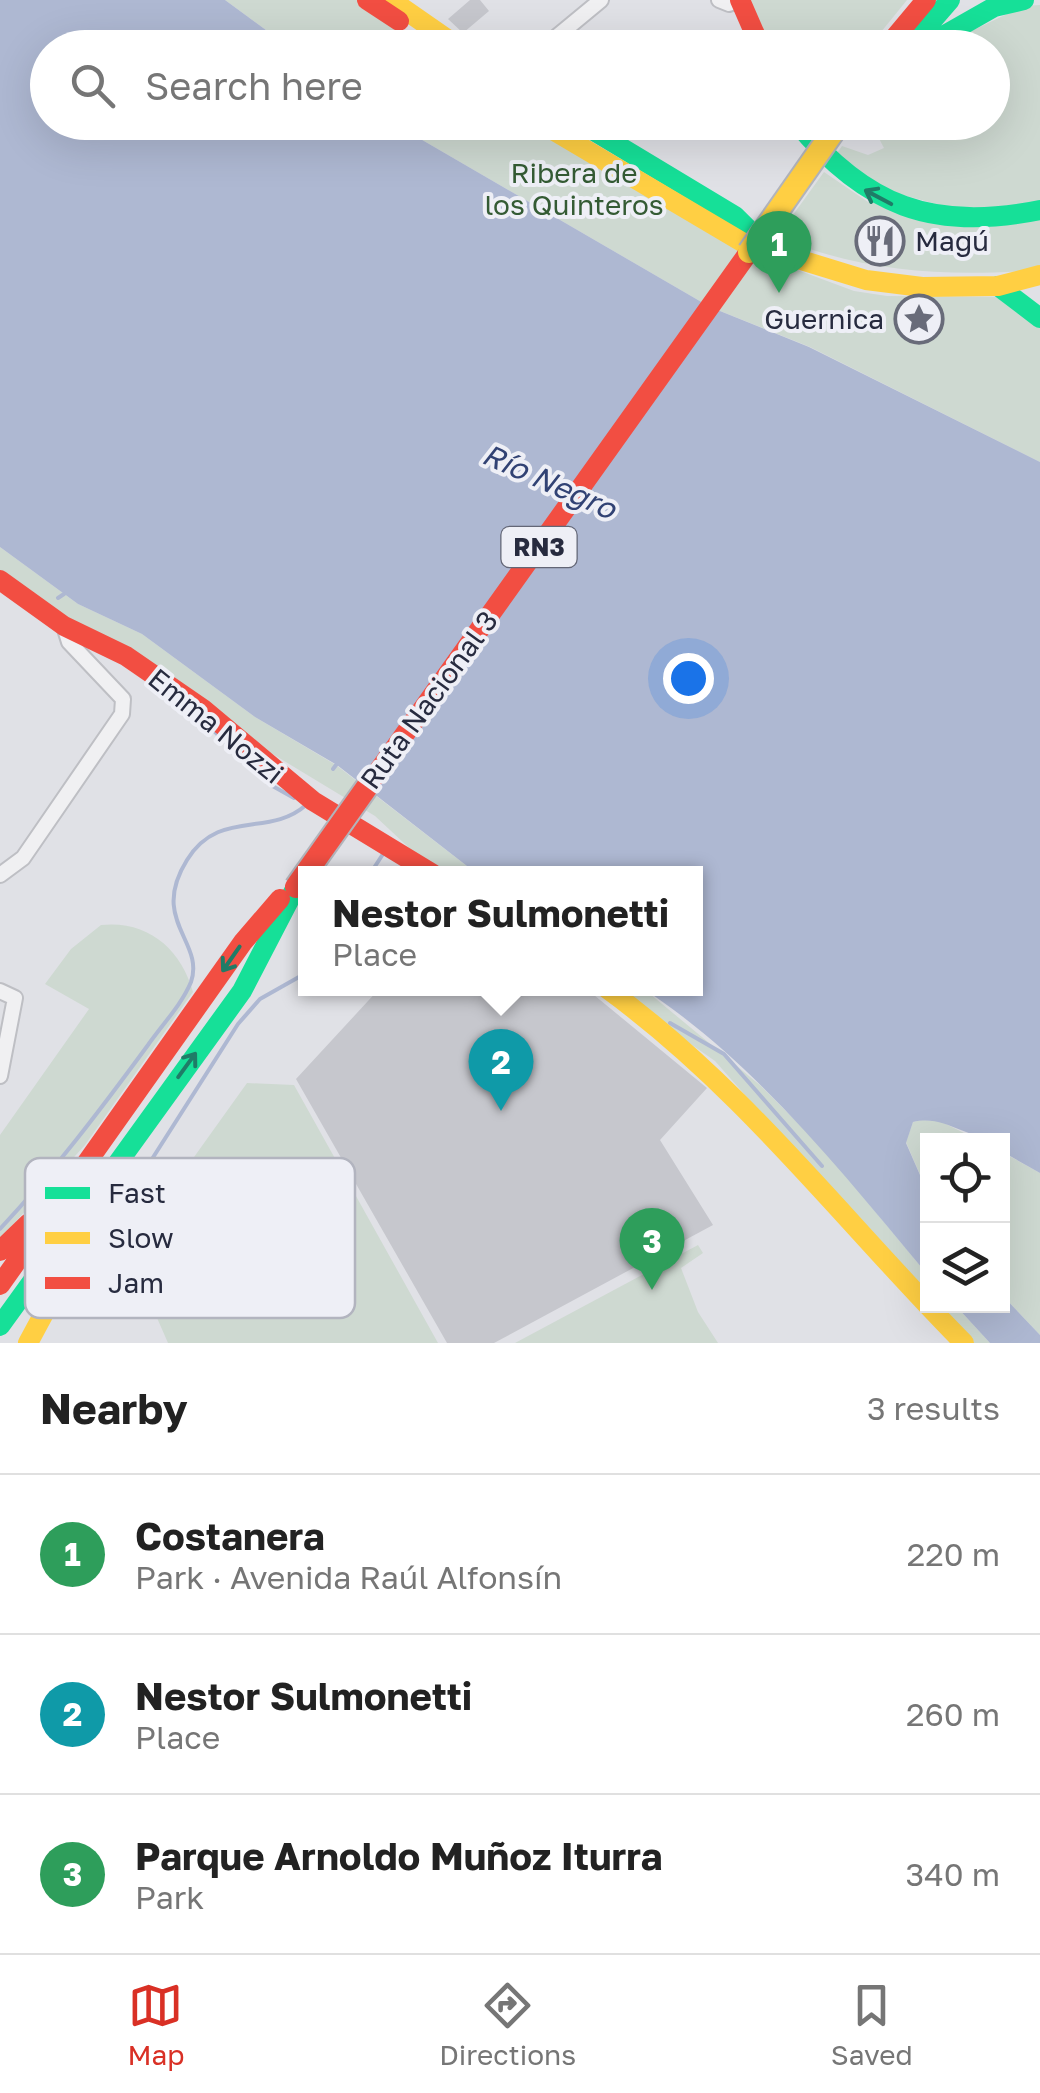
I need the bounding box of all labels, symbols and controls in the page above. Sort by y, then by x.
search box [30,30,1010,140]
icon: search [65,58,120,113]
text: Search here [145,63,363,108]
park label: Ribera de los Quinteros [484,156,664,221]
one-way arrow [864,187,893,206]
pin: 1 [746,210,812,293]
restaurant icon: Magú [854,215,906,267]
place label: Magú [915,224,989,257]
place icon: Guernica [893,293,945,345]
place label: Guernica [764,302,884,335]
water label: Río Negro [477,436,623,527]
road number: RN3 [502,527,576,567]
street label: Ruta Nacional 3 [353,604,504,795]
your location [663,653,714,704]
street label: Emma Nozzi [142,661,290,790]
popup [298,866,703,996]
text: Nestor Sulmonetti [332,890,669,935]
text: Place [332,935,417,973]
one-way arrow [221,944,242,972]
pin: 2 [468,1028,534,1111]
one-way arrow [177,1052,198,1079]
map controls [920,1133,1010,1313]
button: locate [920,1133,1010,1223]
legend [25,1158,355,1318]
text: Fast [108,1176,166,1209]
pin: 3 [620,1208,684,1290]
text: Slow [108,1221,174,1254]
button: layers [920,1223,1010,1313]
text: Jam [108,1266,164,1299]
text: Nearby [40,1383,188,1433]
text: 3 results [867,1389,1000,1427]
text: Costanera [135,1513,325,1558]
text: 1 [64,1535,81,1573]
text: 220 m [907,1535,1000,1573]
text: Park · Avenida Raúl Alfonsín [135,1558,562,1596]
text: Nestor Sulmonetti [135,1673,472,1718]
text: 2 [63,1695,82,1733]
text: 260 m [906,1695,1000,1733]
text: Place [135,1718,220,1756]
text: Parque Arnoldo Muñoz Iturra [135,1833,663,1878]
text: 3 [63,1855,82,1893]
text: 340 m [906,1855,1000,1893]
text: Park [135,1878,204,1916]
tab: Map [127,1978,185,2071]
tab: Directions [439,1978,576,2071]
tab: Saved [831,1978,913,2071]

